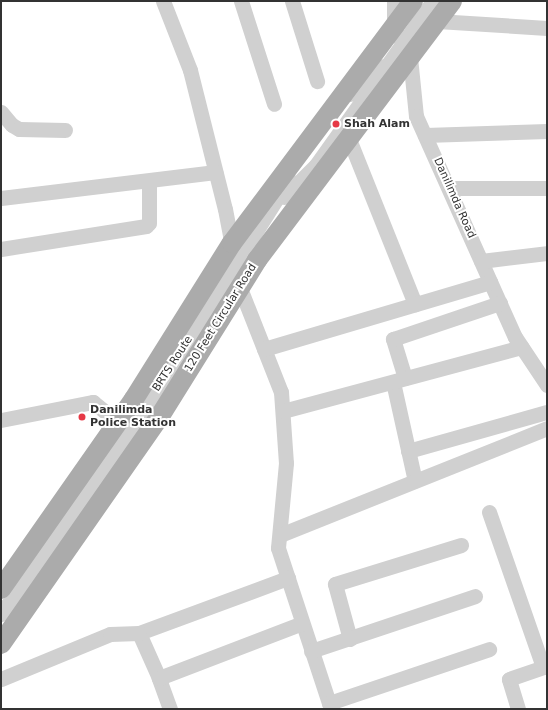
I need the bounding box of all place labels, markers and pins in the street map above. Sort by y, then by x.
place label: Shah Alam [344,117,410,131]
marker: Shah Alam [331,119,341,129]
place label: Danilimda Police Station [90,404,176,430]
marker: Danilimda Police Station [77,412,87,422]

